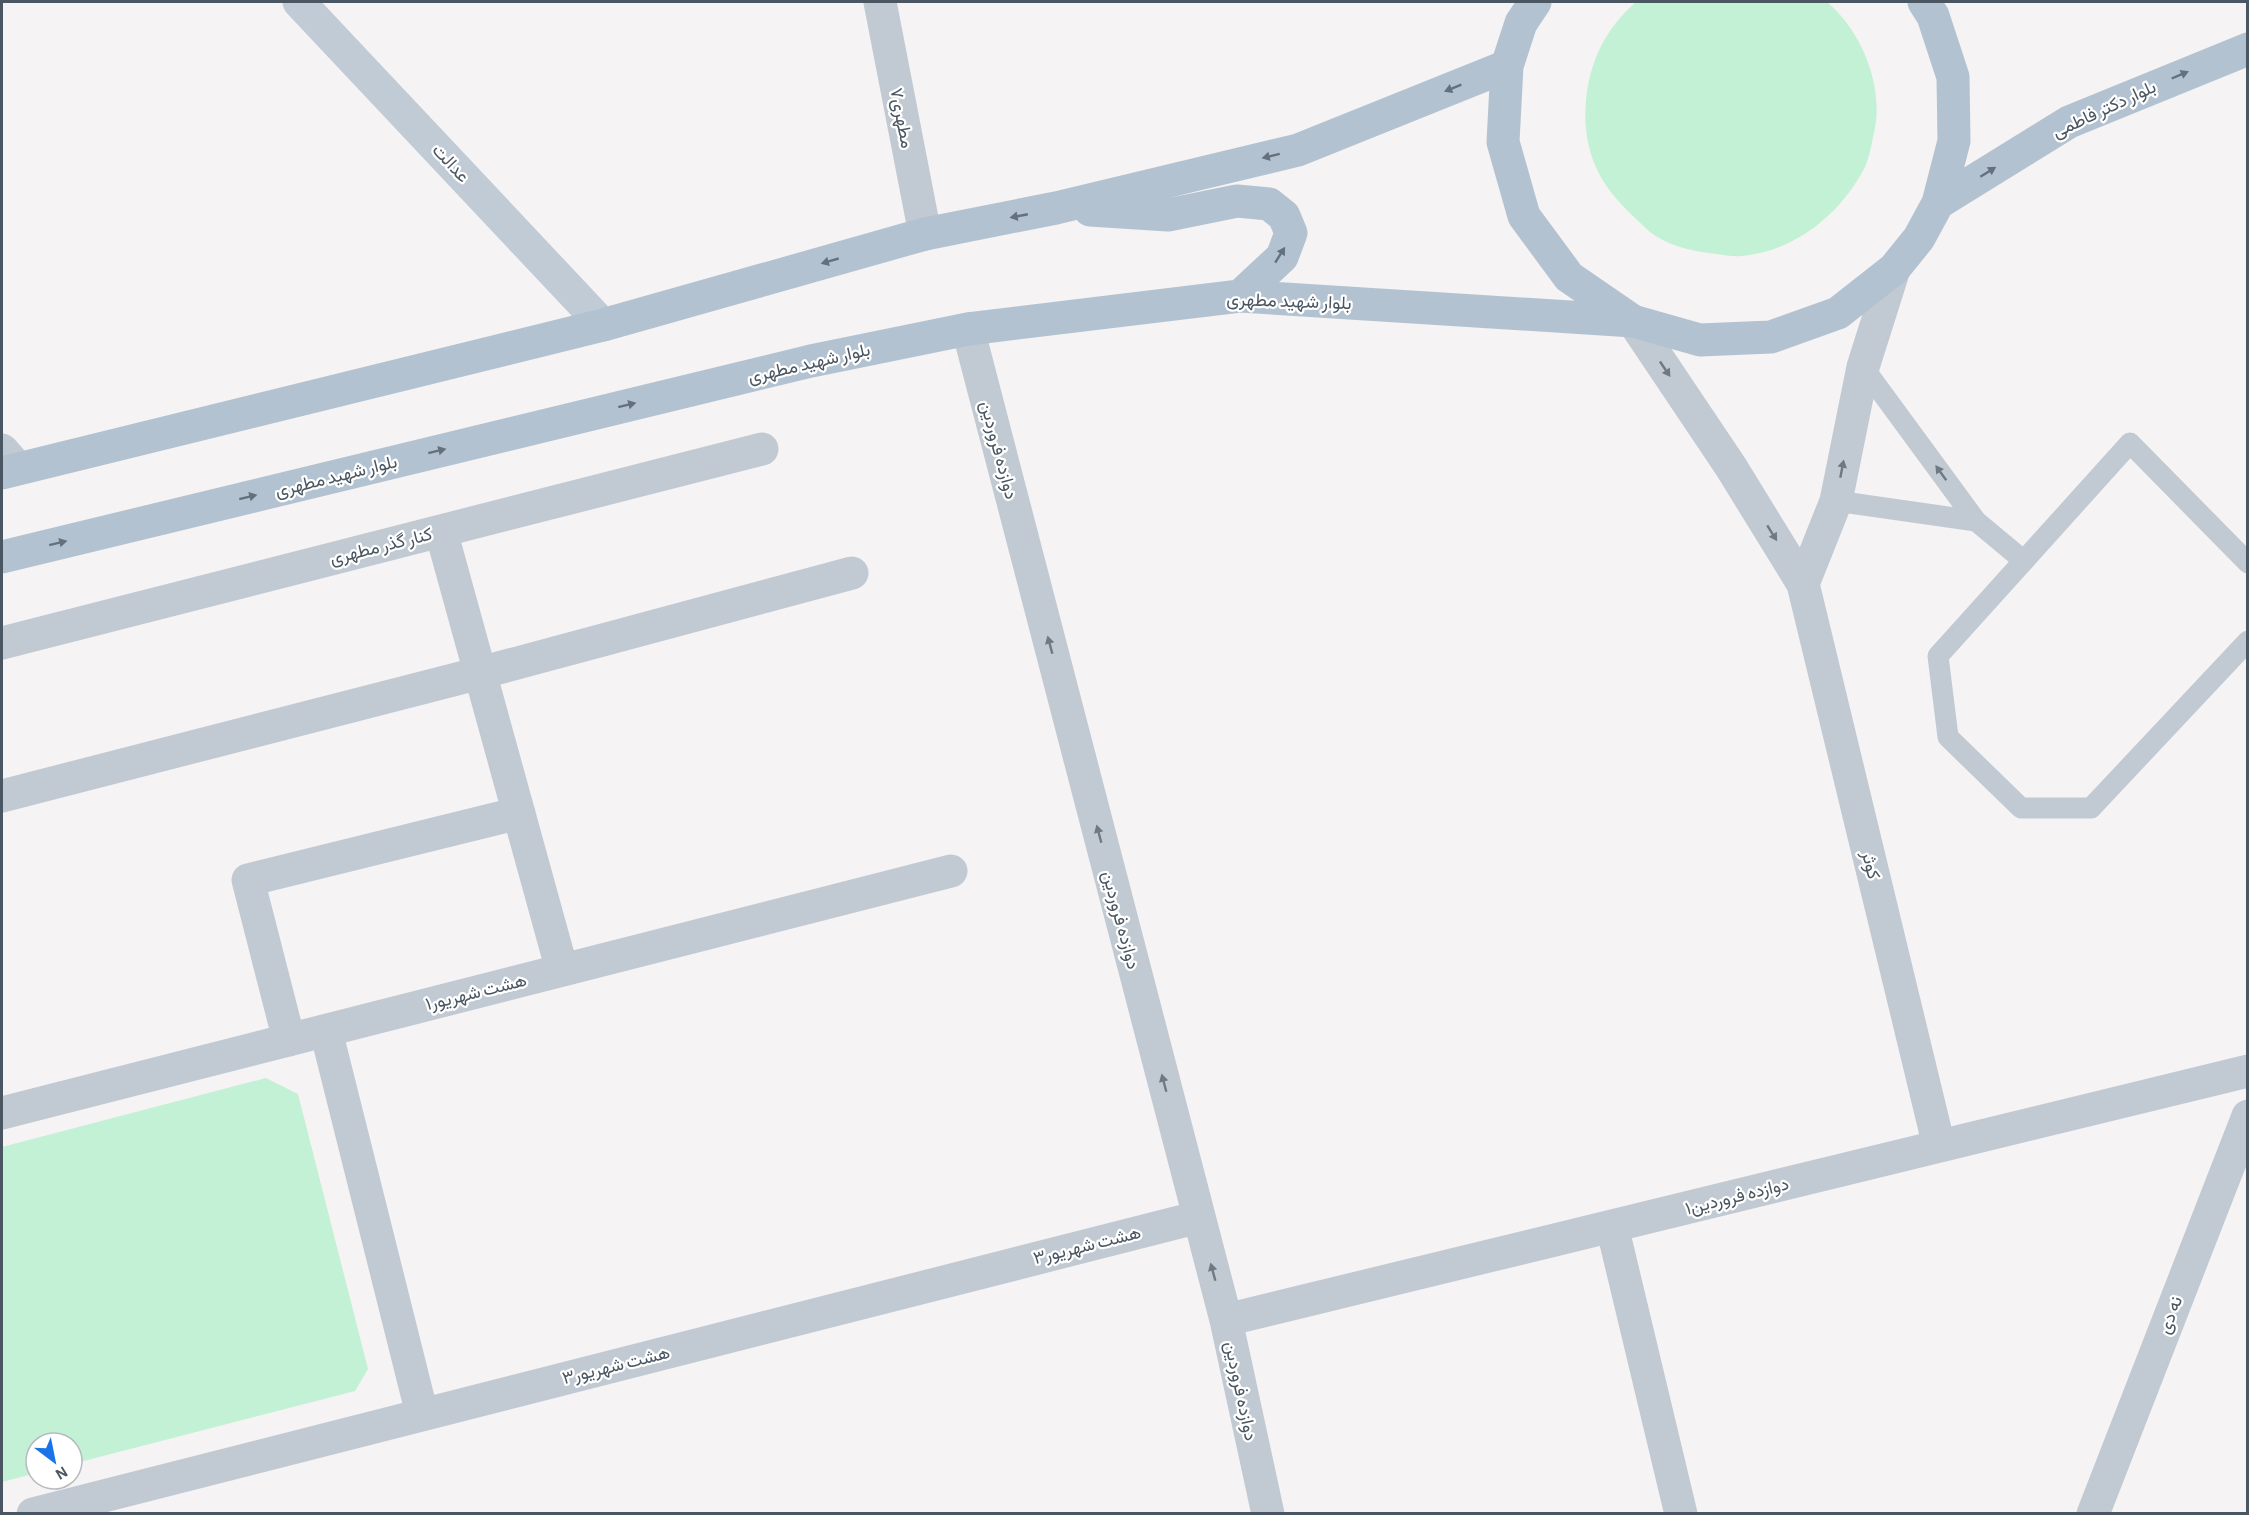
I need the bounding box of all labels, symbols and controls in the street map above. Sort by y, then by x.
one-way arrow [2171,70,2189,79]
street label: بلوار دکتر فاطمی [2050,78,2159,143]
one-way arrow [1443,83,1461,93]
street label: مطهری۷ [885,87,916,150]
street label: عدالت [428,141,472,186]
one-way arrow [1261,152,1280,162]
one-way arrow [1979,166,1996,177]
one-way arrow [1010,212,1029,221]
one-way arrow [1275,246,1286,263]
one-way arrow [821,257,839,266]
street label: بلوار شهید مطهری [1226,291,1352,314]
street label: بلوار شهید مطهری [746,341,872,388]
one-way arrow [1659,361,1671,377]
one-way arrow [618,399,636,409]
street label: دوازده فروردین [975,399,1020,502]
one-way arrow [428,446,446,456]
street label: بلوار شهید مطهری [273,453,399,502]
one-way arrow [1838,460,1847,479]
one-way arrow [1935,466,1947,482]
one-way arrow [239,492,257,502]
street label: کنار گذر مطهری [328,525,435,569]
one-way arrow [1766,525,1777,541]
one-way arrow [49,538,68,548]
one-way arrow [1045,636,1054,654]
one-way arrow [1094,825,1103,843]
street label: کوثر [1857,848,1882,881]
street label: دوازده فروردین [1097,869,1142,972]
street label: هشت شهریور۱ [424,972,529,1015]
one-way arrow [1159,1074,1168,1092]
street label: دوازده فروردین۱ [1684,1175,1791,1220]
street label: هشت شهریور۳ [1032,1224,1143,1269]
one-way arrow [1208,1263,1217,1281]
street label: نه دی [2156,1294,2187,1337]
street label: دوازده فروردین [1220,1340,1259,1443]
street label: هشت شهریور۳ [561,1344,672,1389]
north arrow [24,1431,84,1491]
text: N [52,1463,70,1483]

